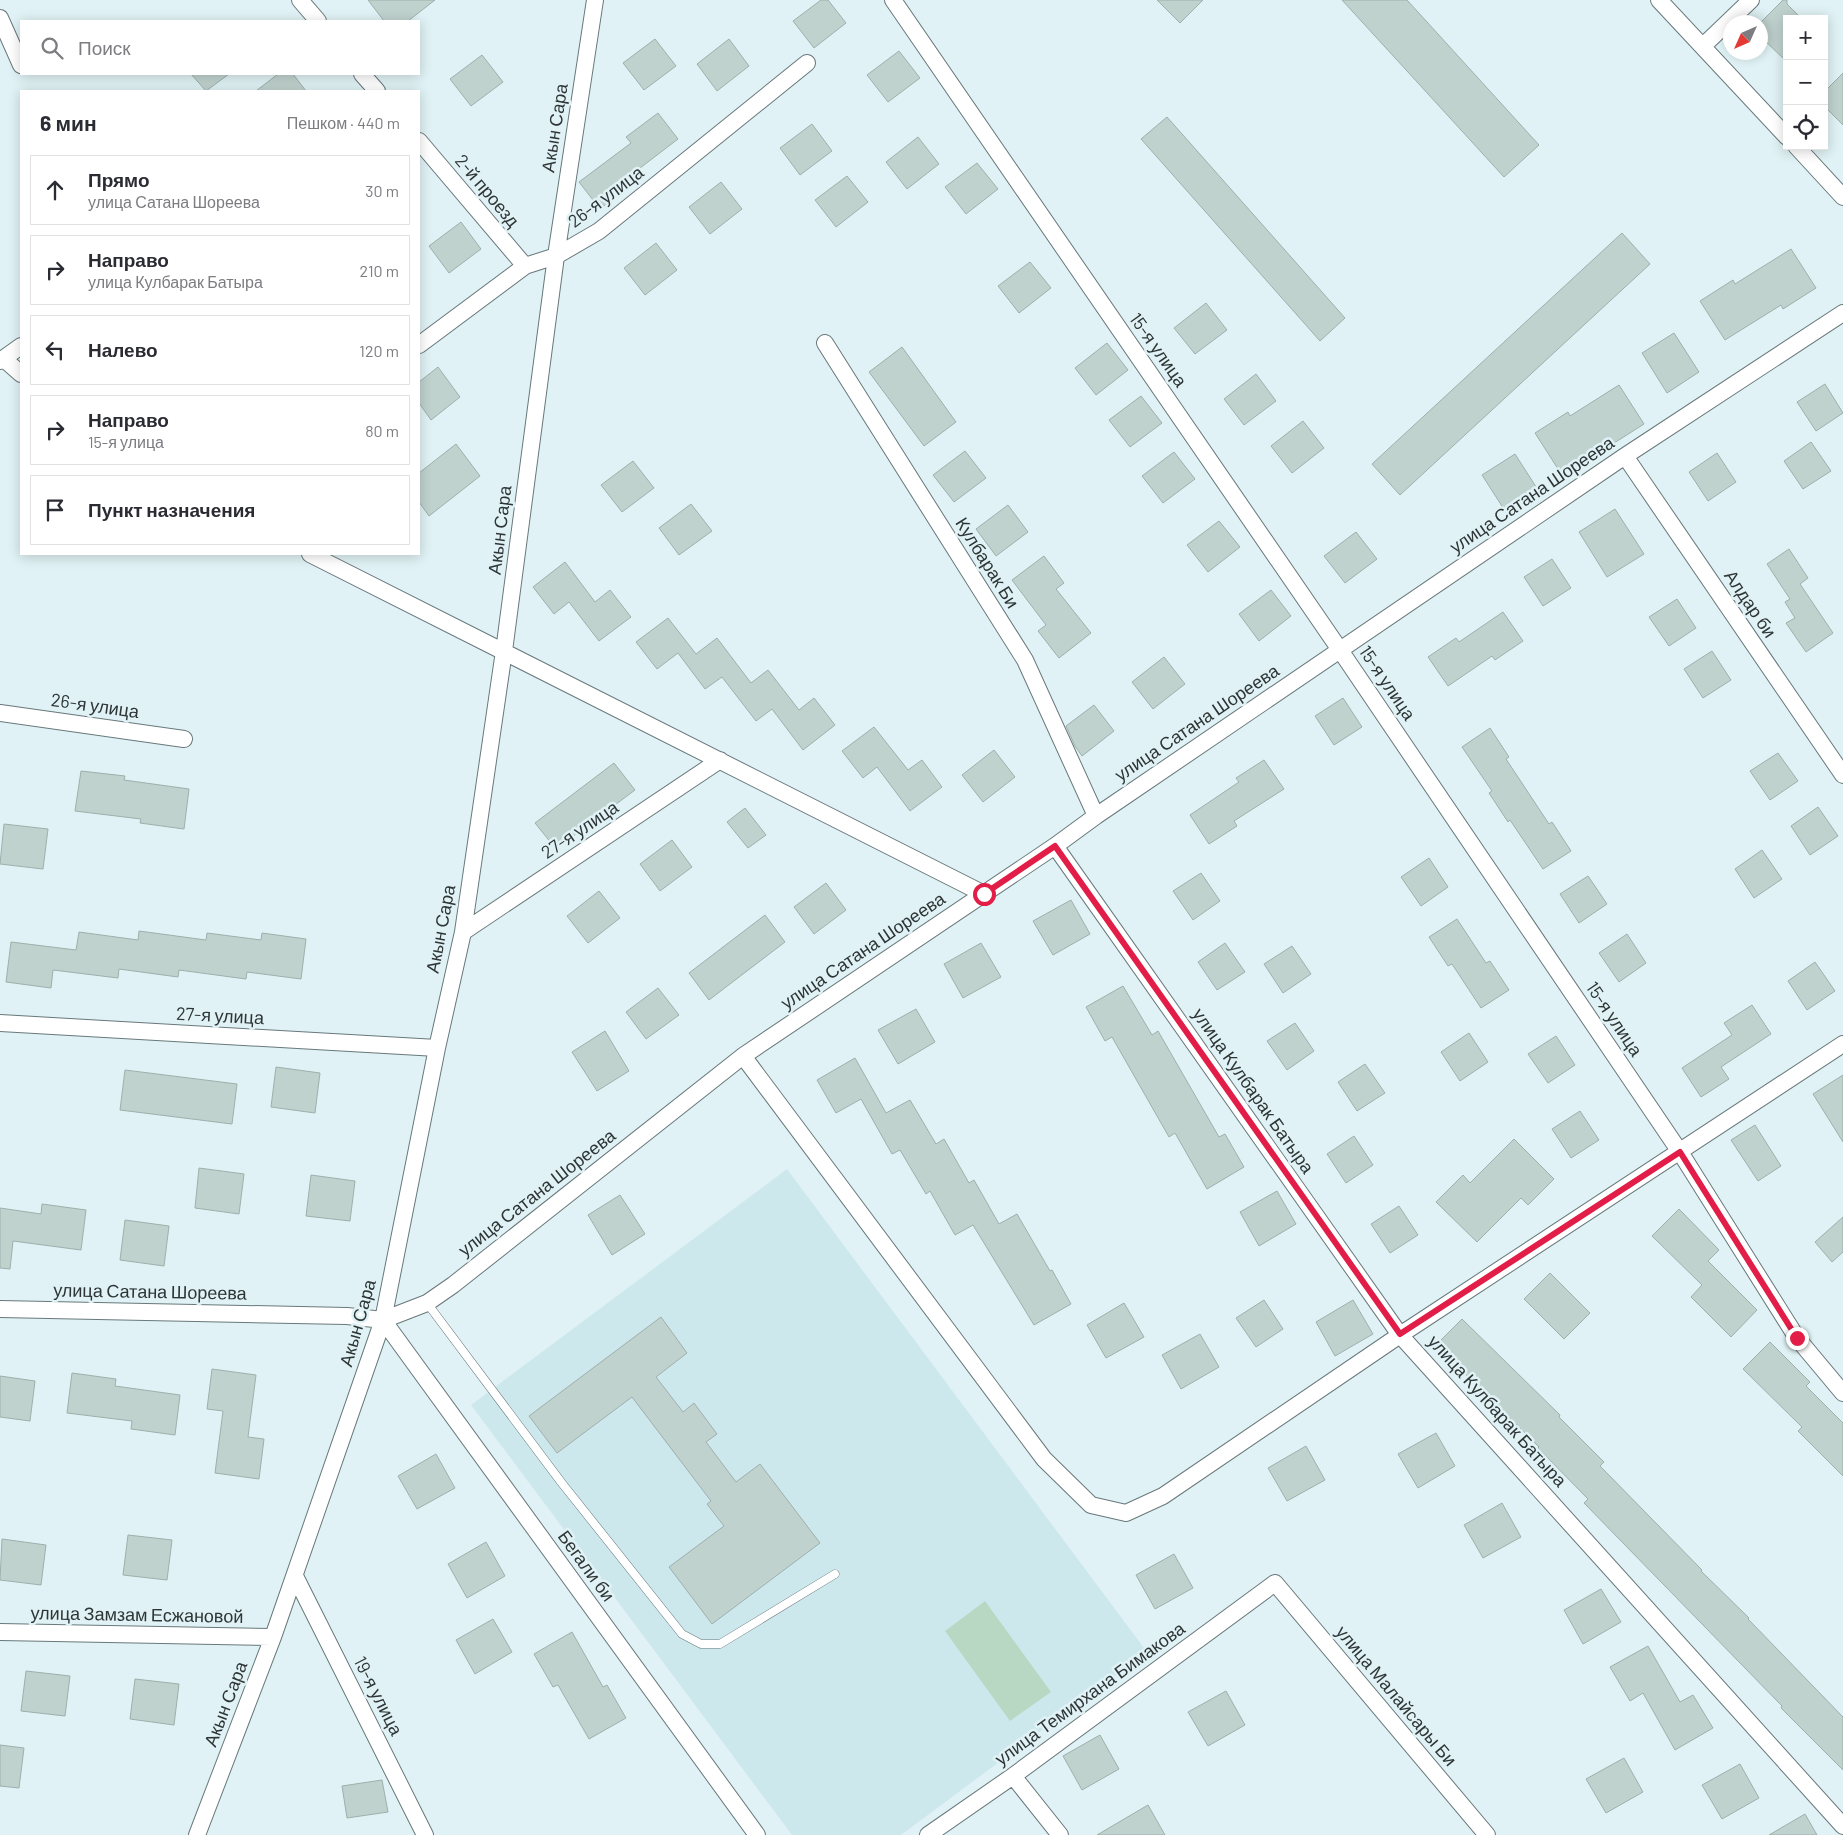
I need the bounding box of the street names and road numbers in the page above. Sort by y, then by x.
street label: Акын Сара [536,81,572,174]
street label: 2-й проезд [451,150,525,232]
street label: 26-я улица [563,160,648,232]
street label: 15-я улица [1125,308,1193,392]
street label: улица Сатана Шореева [1445,430,1619,557]
street label: Акын Сара [483,483,516,576]
street label: Кулбарак Би [951,513,1024,612]
street label: Алдар би [1720,565,1781,642]
street label: 15-я улица [1355,641,1421,725]
street label: улица Сатана Шореева [1110,658,1284,785]
street label: 26-я улица [50,688,142,722]
street label: 27-я улица [537,795,623,863]
street label: Акын Сара [421,882,460,975]
street label: улица Сатана Шореева [776,886,950,1013]
street label: 15-я улица [1582,977,1648,1061]
street label: 27-я улица [175,1002,266,1028]
street label: улица Кулбарак Батыра [1188,1004,1320,1178]
street label: улица Сатана Шореева [453,1123,620,1260]
street label: Акын Сара [334,1276,380,1369]
street label: улица Сатана Шореева [53,1278,248,1304]
street label: улица Кулбарак Батыра [1424,1330,1572,1492]
street label: Бегали би [554,1526,620,1605]
street label: улица Замзам Есжановой [30,1601,244,1627]
street label: улица Темирхана Бимакова [990,1616,1189,1770]
street label: улица Малайcары Би [1332,1621,1462,1770]
street label: 19-я улица [350,1652,409,1740]
street label: Акын Сара [199,1657,252,1749]

